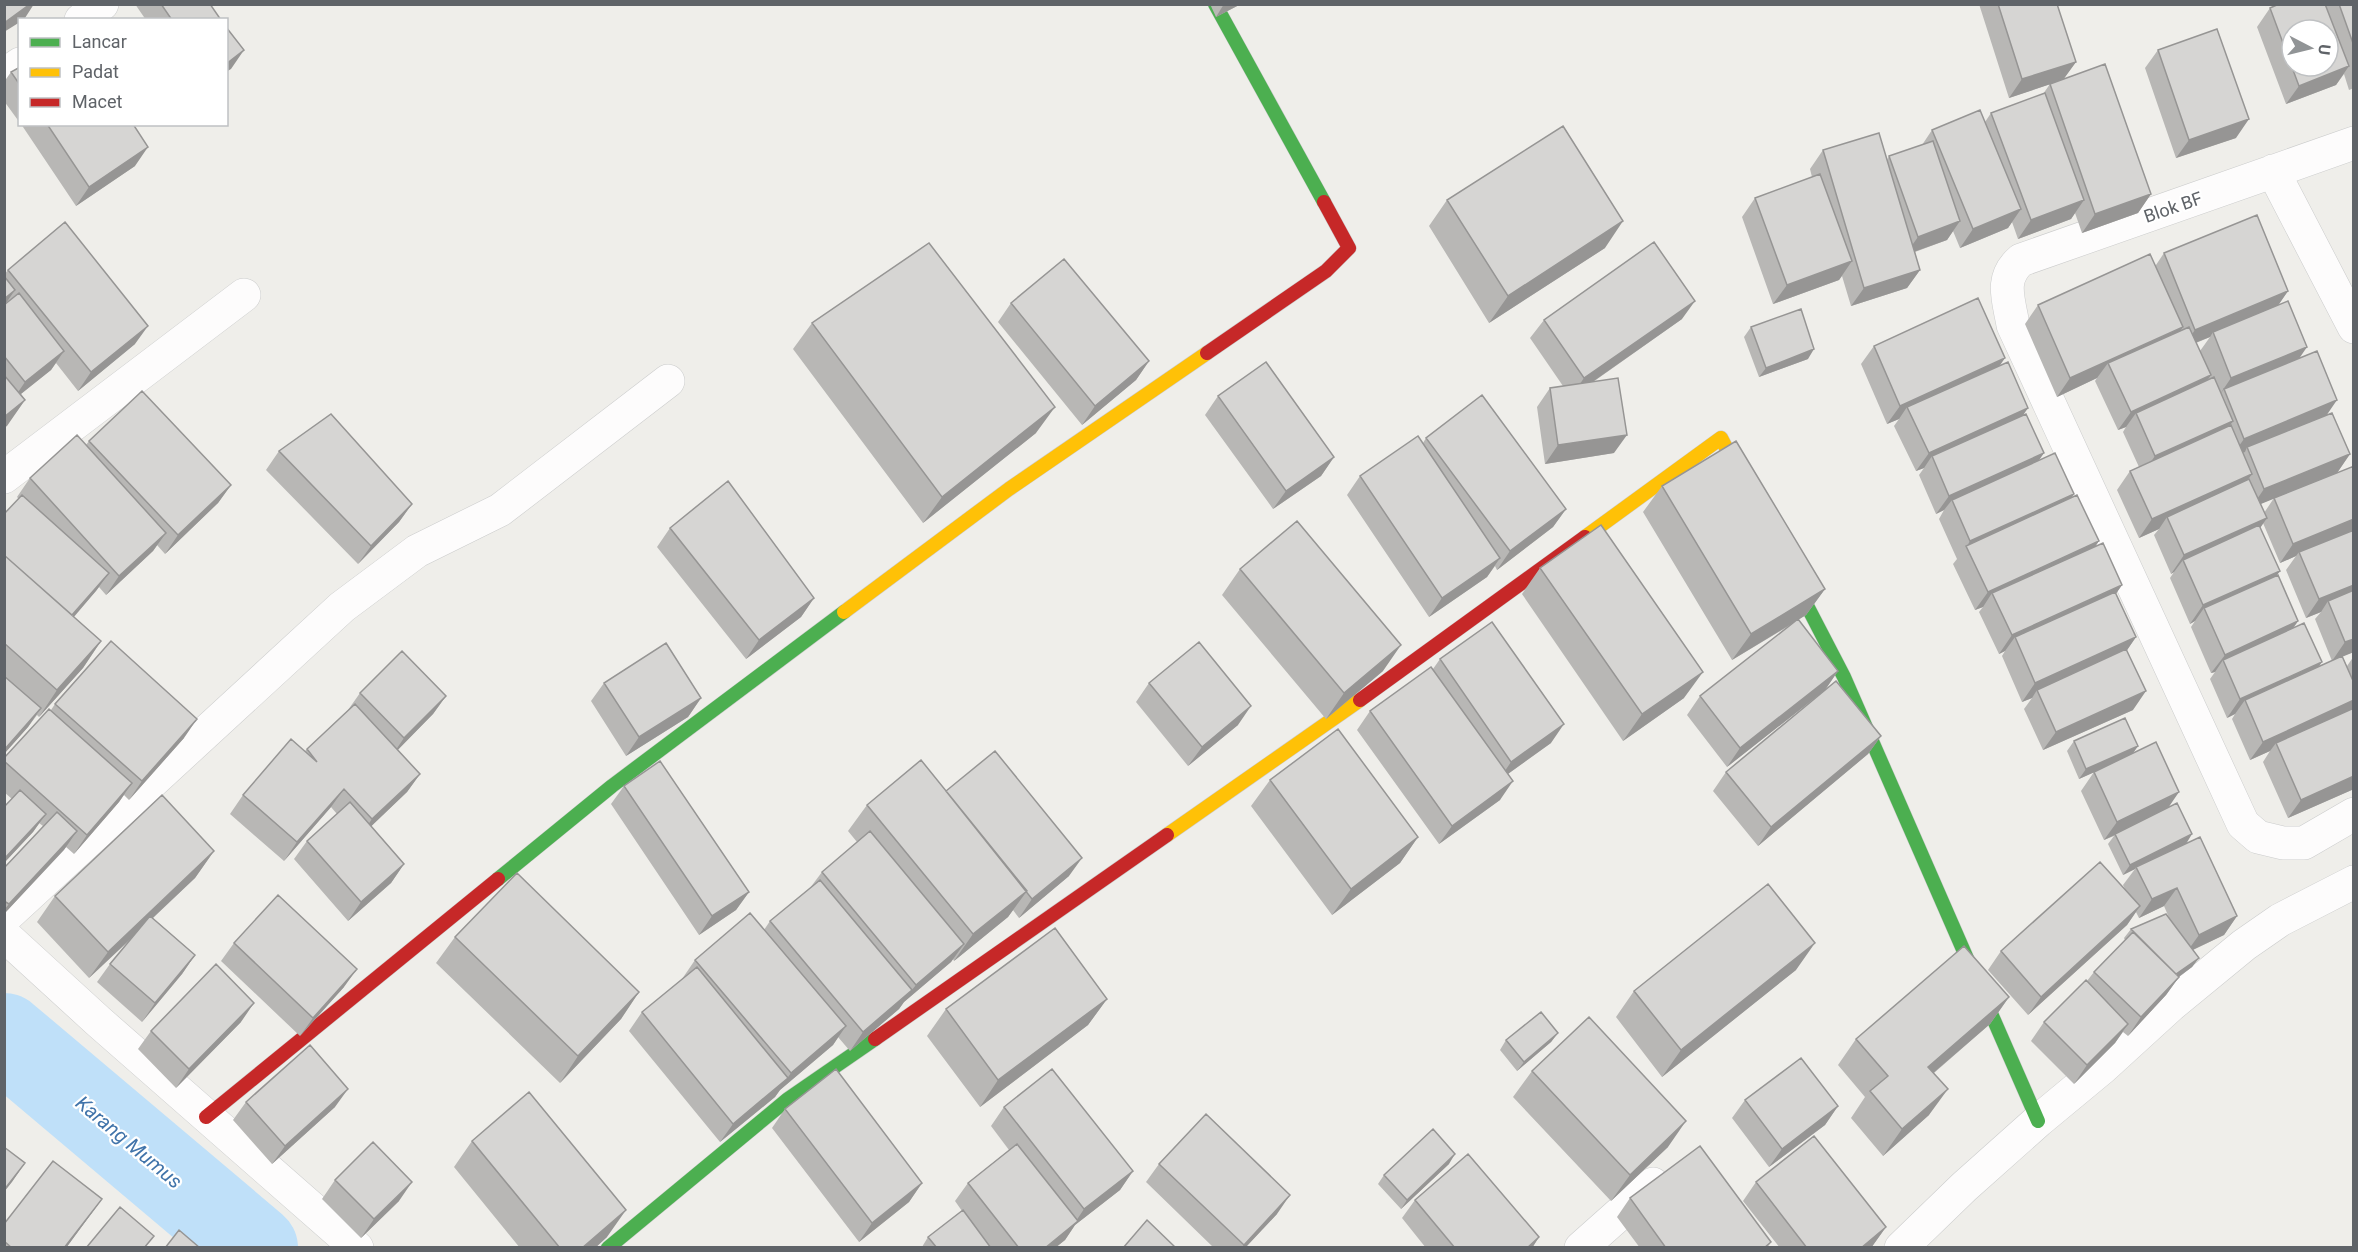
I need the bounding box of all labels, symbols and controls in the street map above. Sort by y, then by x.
legend [18,18,228,126]
north arrow [2280,18,2340,78]
text: Lancar [72,31,127,52]
text: U [2314,43,2334,56]
text: Padat [72,61,119,82]
text: Macet [72,91,122,112]
street label: Blok BF [2141,187,2205,227]
water label: Karang Mumus [71,1091,187,1193]

